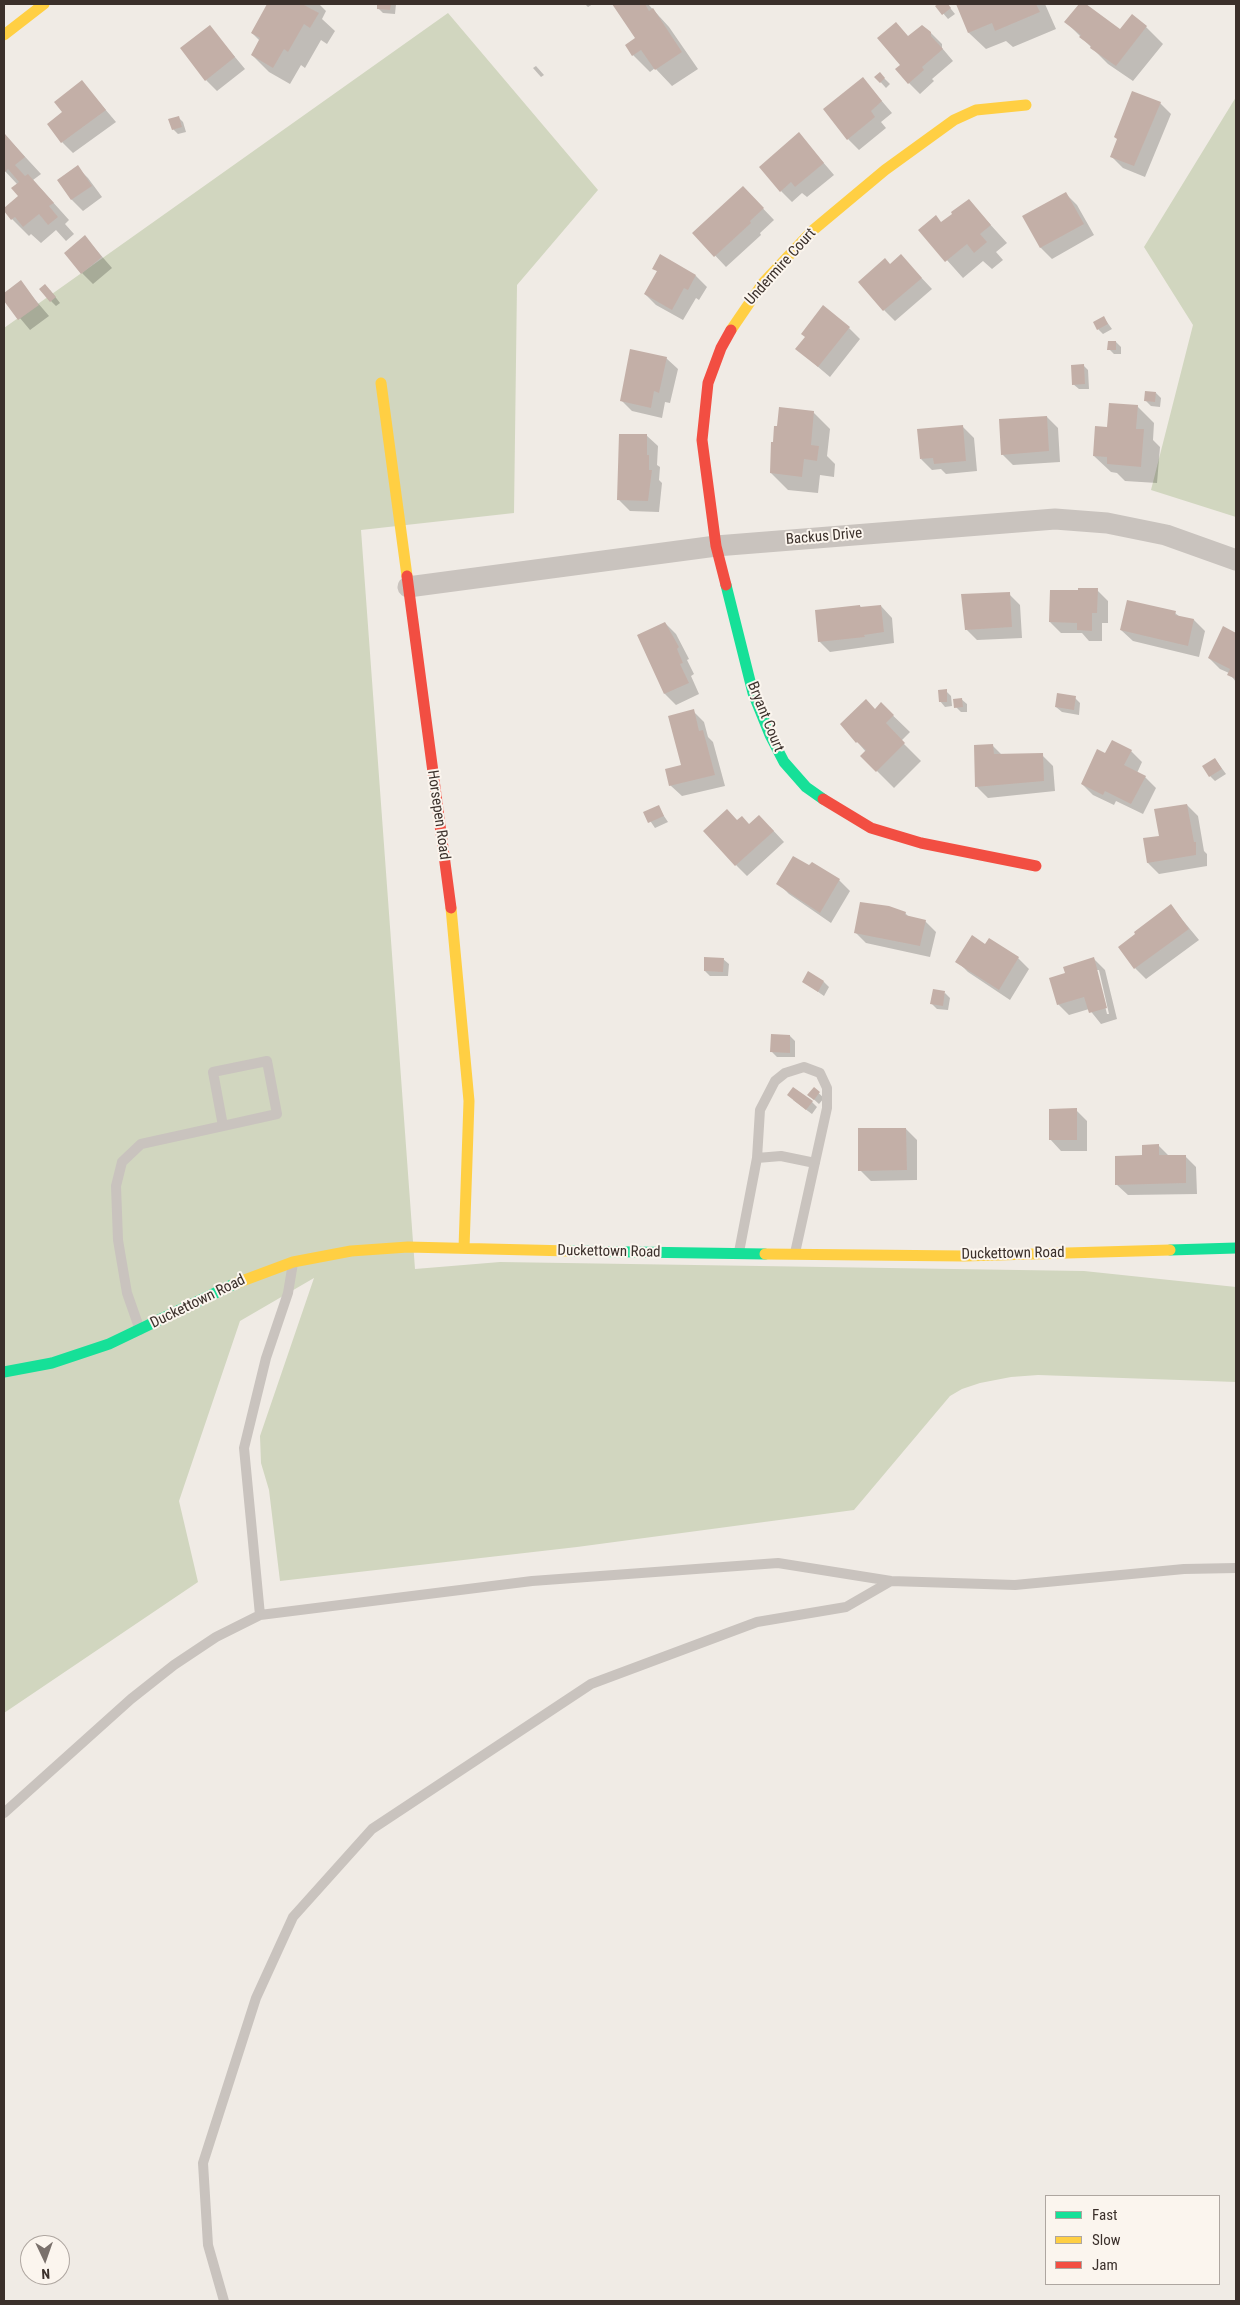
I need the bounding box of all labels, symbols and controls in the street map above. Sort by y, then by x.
street label: Undermire Court [742,225,820,309]
street label: Backus Drive [785,525,863,549]
street label: Bryant Court [743,679,787,755]
street label: Horsepen Road [423,769,453,861]
street label: Duckettown Road [557,1242,661,1262]
street label: Duckettown Road [961,1244,1065,1264]
street label: Duckettown Road [148,1271,248,1333]
legend [1045,2195,1220,2285]
text: Fast [1092,2206,1117,2224]
text: Slow [1092,2231,1121,2249]
north arrow [20,2235,70,2285]
text: Jam [1092,2256,1118,2274]
text: N [41,2266,50,2282]

